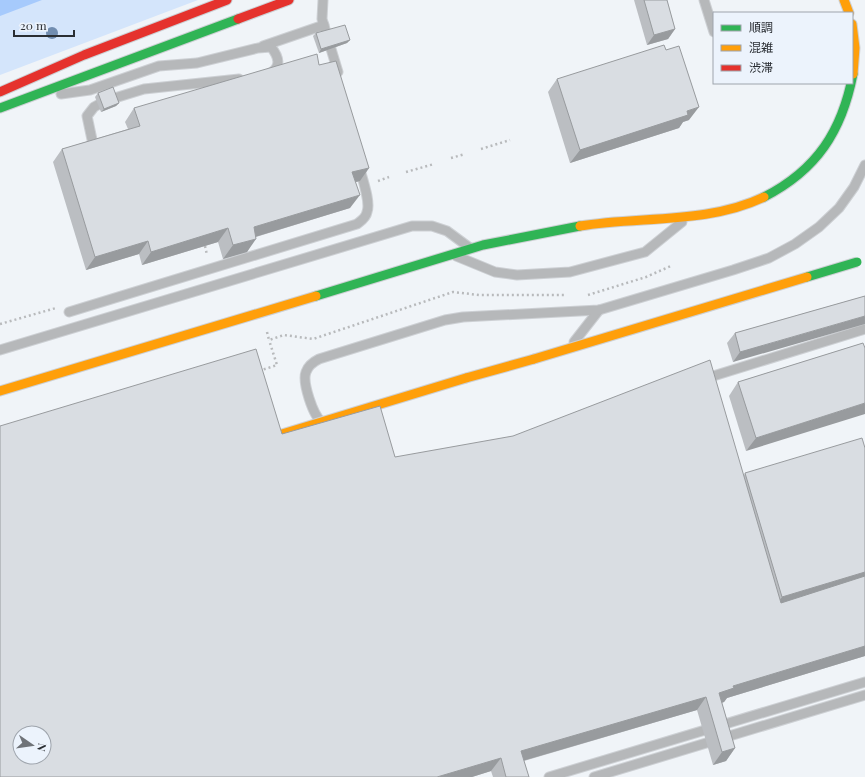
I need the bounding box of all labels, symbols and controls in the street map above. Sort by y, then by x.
scale bar [14,12,74,38]
legend [713,12,853,84]
text: 20 m [20,17,47,33]
text: 順調 [749,19,773,35]
text: 混雑 [749,39,773,55]
text: 渋滞 [749,59,773,75]
north arrow [12,725,52,765]
text: N [34,742,50,753]

